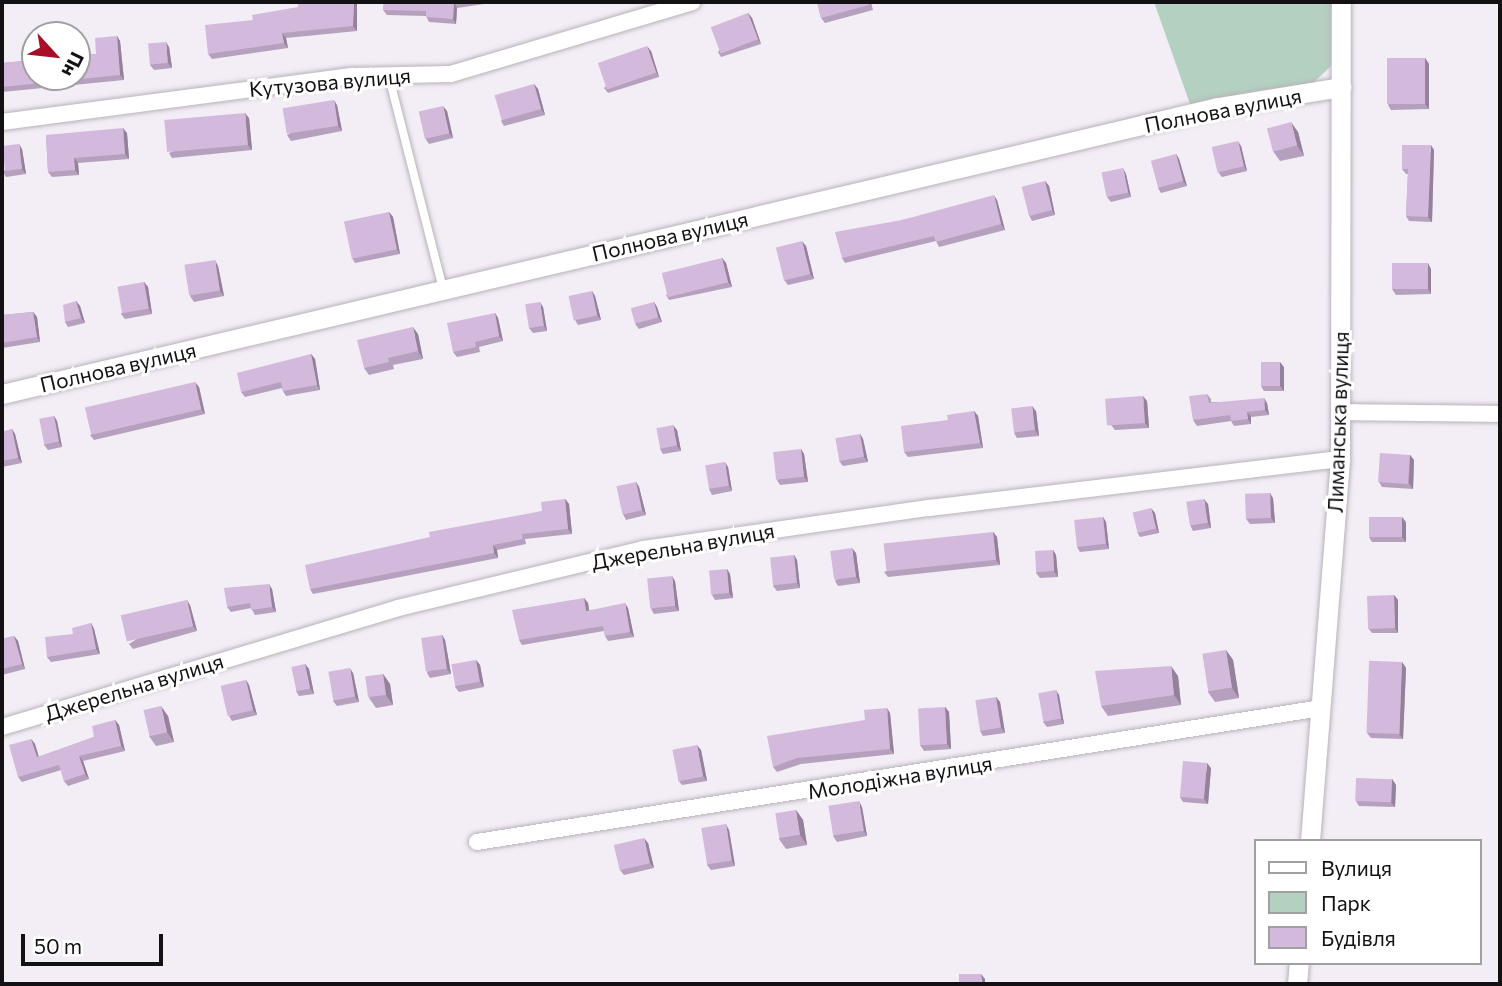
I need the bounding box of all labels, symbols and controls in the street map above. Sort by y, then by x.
north arrow [21,21,91,91]
text: Пн [57,48,89,81]
street label: Кутузова вулиця [248,62,412,102]
street label: Полнова вулиця [1142,82,1304,138]
street label: Полнова вулиця [589,206,751,266]
street label: Лиманська вулиця [1322,331,1354,513]
street label: Полнова вулиця [37,337,199,397]
street label: Джерельна вулиця [589,517,777,575]
street label: Джерельна вулиця [42,648,226,726]
street label: Молодіжна вулиця [806,750,994,804]
legend [1254,839,1481,965]
text: Вулиця [1321,855,1392,880]
text: Парк [1321,890,1371,915]
scale bar [24,920,166,964]
text: Будівля [1321,925,1396,950]
text: 50 m [34,933,82,958]

